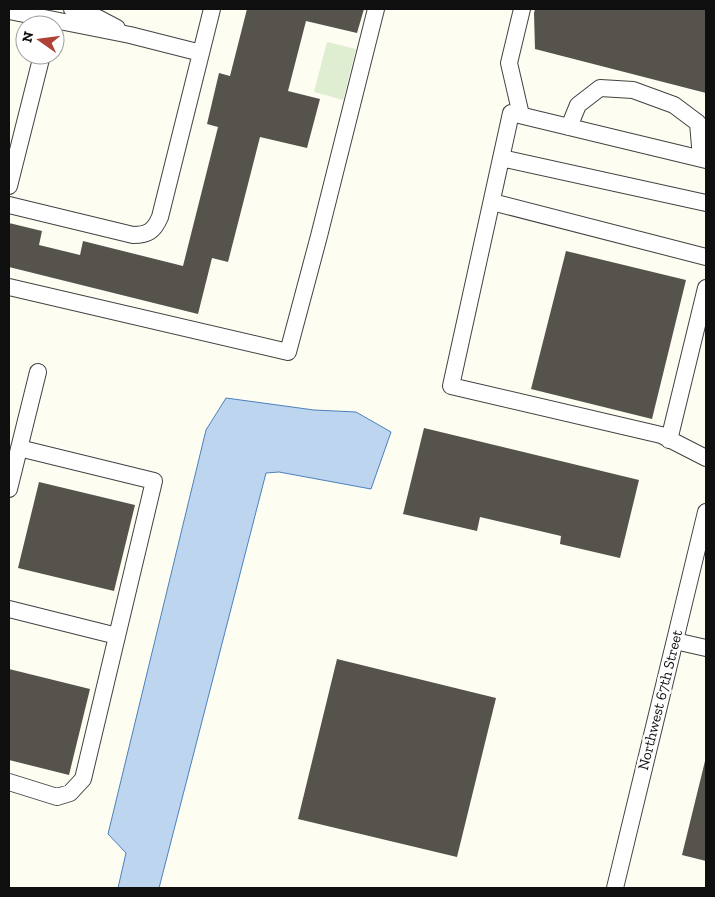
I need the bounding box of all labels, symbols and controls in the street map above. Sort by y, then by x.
north arrow [15,15,65,65]
text: N [18,29,37,44]
street label: Northwest 67th Street [634,627,686,772]

